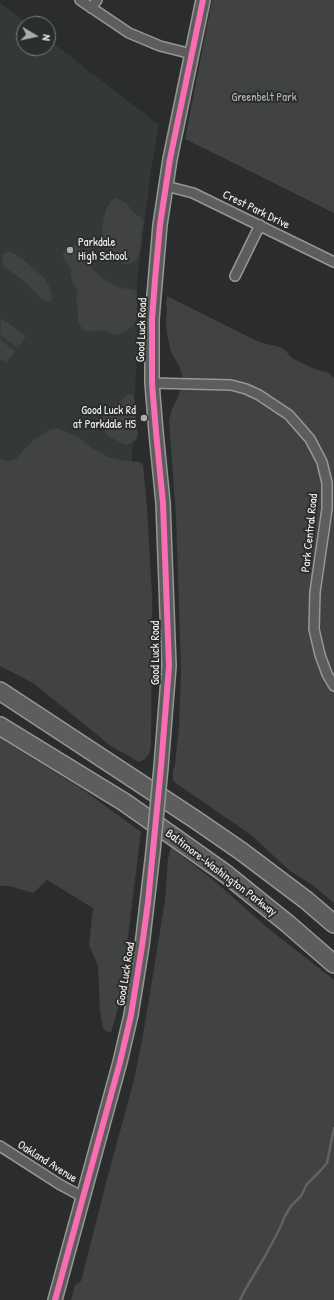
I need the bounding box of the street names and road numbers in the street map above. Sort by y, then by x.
street label: Crest Park Drive [220,188,292,232]
street label: Good Luck Road [134,298,150,362]
street label: Park Central Road [299,493,321,573]
street label: Good Luck Road [149,621,163,685]
street label: Baltimore-Washington Parkway [162,826,280,920]
street label: Good Luck Road [114,941,138,1007]
street label: Oakland Avenue [15,1138,79,1186]

